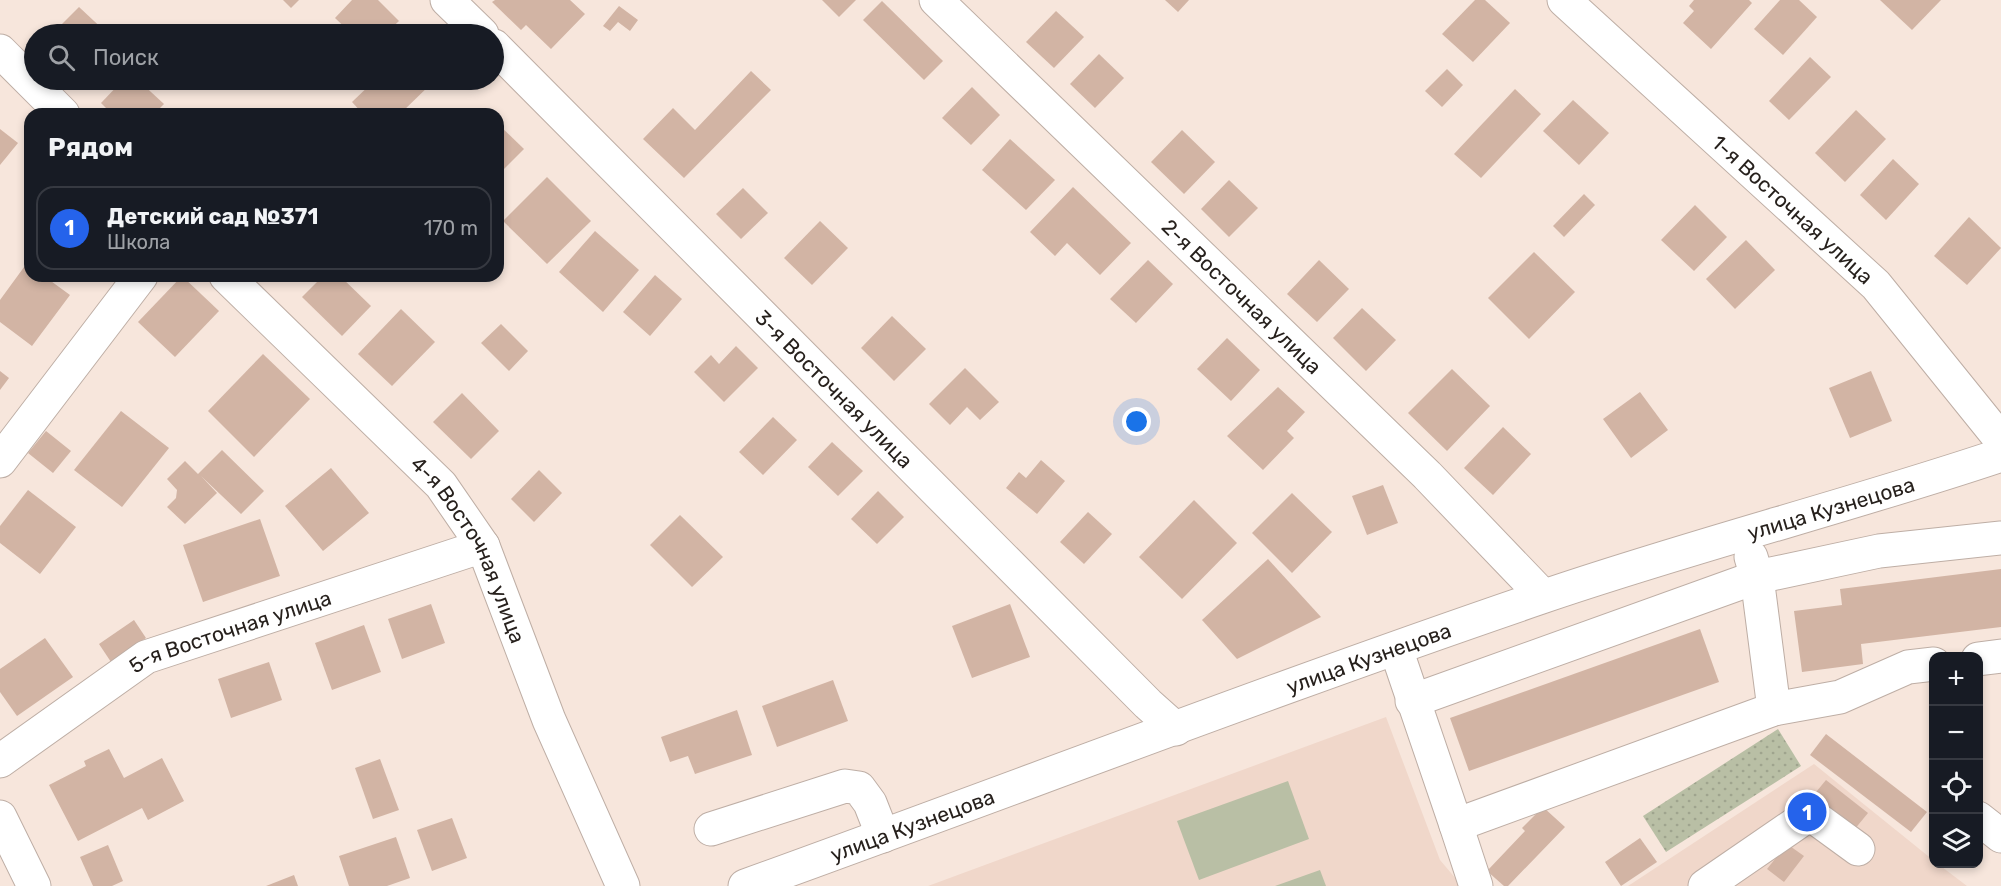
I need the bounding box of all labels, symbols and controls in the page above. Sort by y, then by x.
search box [24,24,504,90]
icon: search [45,41,78,74]
text: Поиск [93,44,159,71]
street label: 1-я Восточная улица [1707,129,1879,289]
text: Рядом [48,132,133,163]
text: Детский сад №371 [107,203,318,230]
street label: 2-я Восточная улица [1157,213,1327,379]
text: 1 [65,216,74,240]
text: 170 m [424,216,478,240]
text: Школа [107,230,170,254]
street label: 3-я Восточная улица [751,304,918,473]
your location [1122,407,1151,436]
street label: 4-я Восточная улица [406,451,531,647]
street label: улица Кузнецова [1744,471,1917,545]
street label: 5-я Восточная улица [124,584,334,678]
street label: улица Кузнецова [1283,617,1454,699]
map controls [1929,652,1983,868]
button: + [1929,652,1983,706]
button: − [1929,706,1983,760]
button: locate [1929,760,1983,814]
street label: улица Кузнецова [827,783,998,867]
pin: 1 [1788,790,1826,834]
button: layers [1929,814,1983,868]

